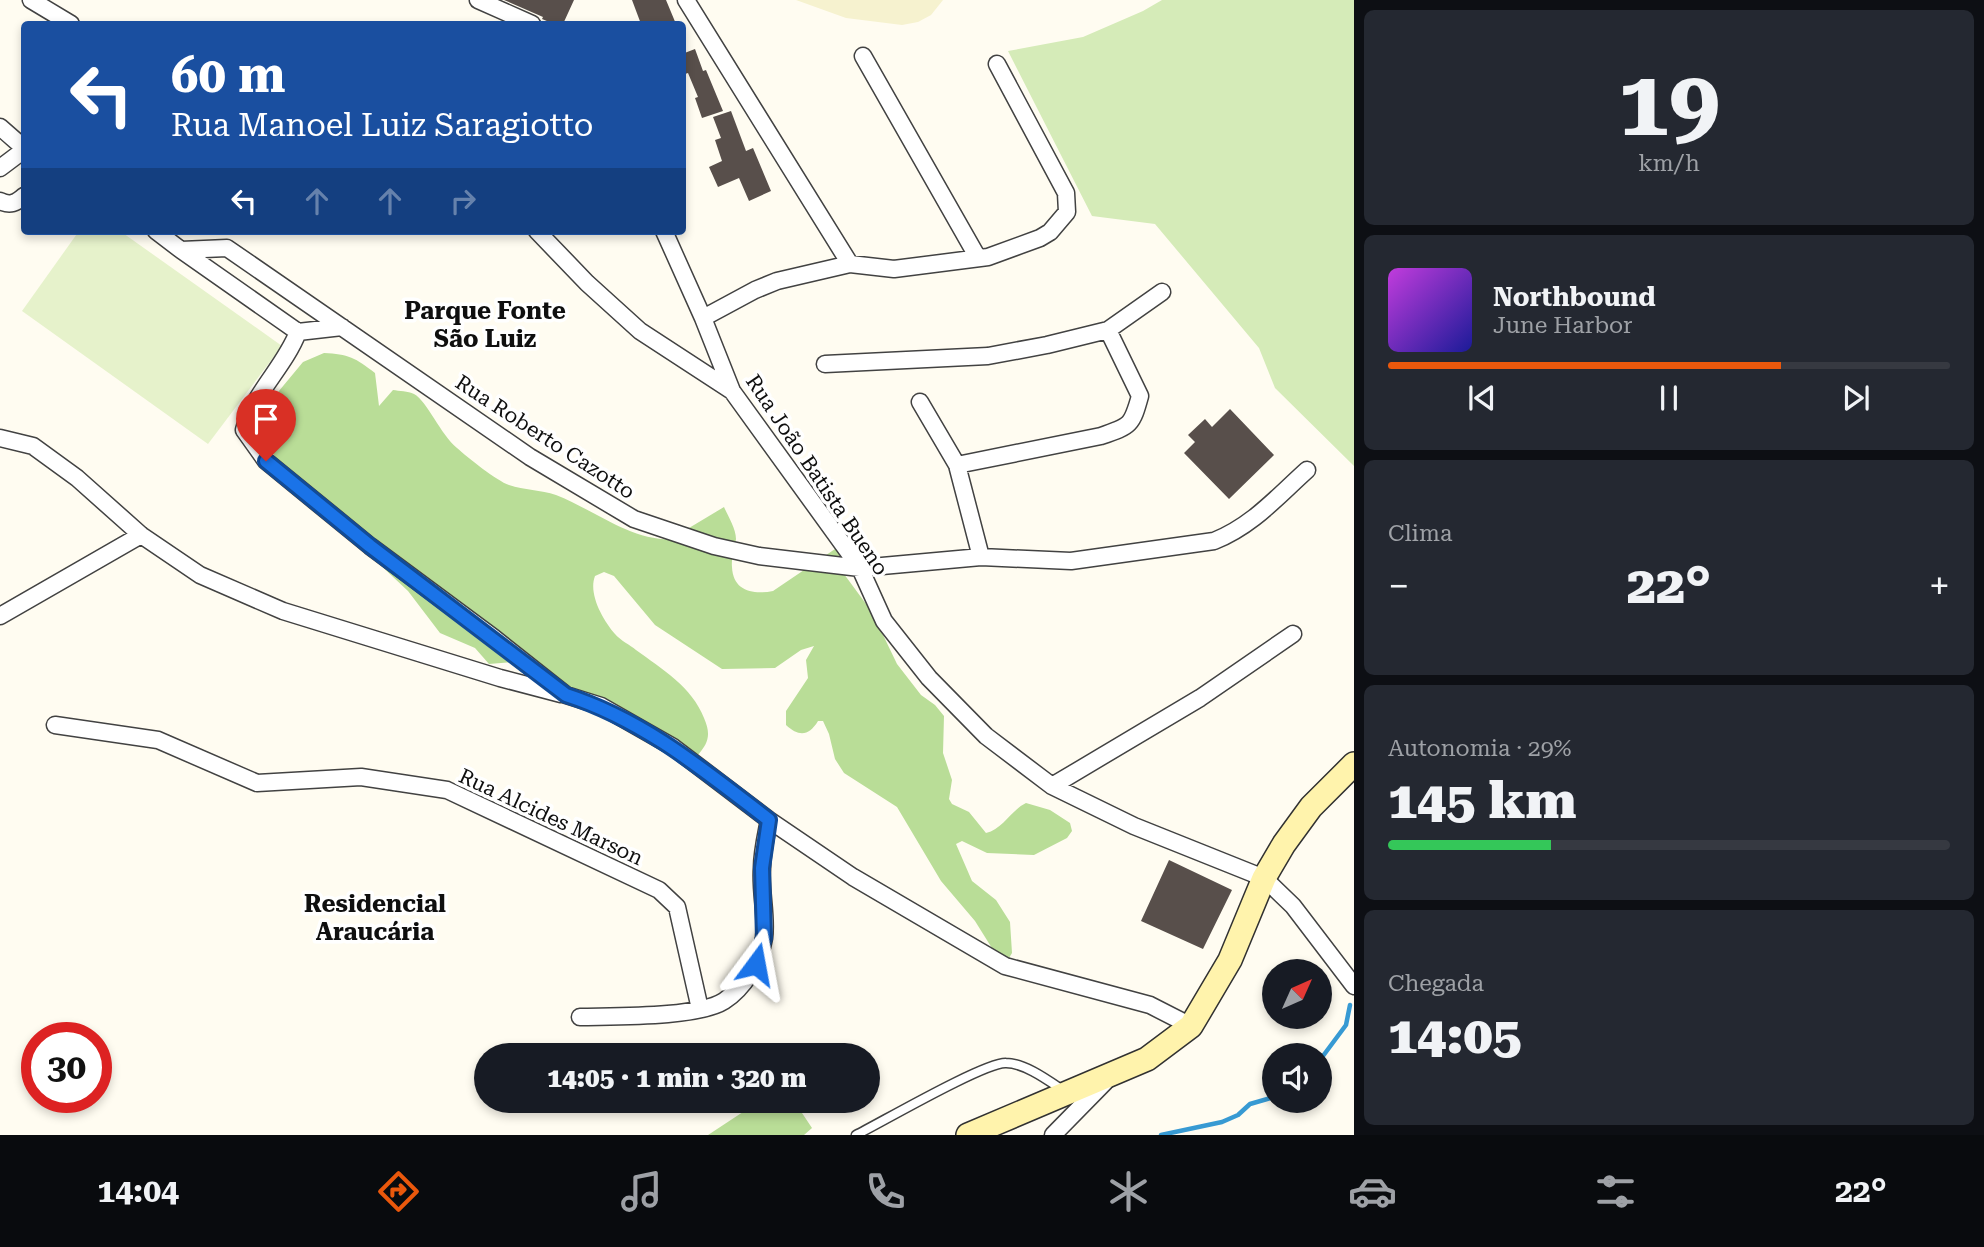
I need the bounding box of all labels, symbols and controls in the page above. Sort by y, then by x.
text: 60 m [171,47,286,104]
icon: left [56,49,147,140]
text: 19 [1618,51,1720,157]
text: Rua Manoel Luiz Saragiotto [171,106,593,144]
text: km/h [1638,150,1700,177]
icon: left [225,182,263,220]
icon: ahead [298,182,336,220]
icon: ahead [371,182,409,220]
icon: right [444,182,482,220]
text: Northbound [1493,282,1656,312]
district label: Parque Fonte São Luiz [404,297,566,353]
text: June Harbor [1493,312,1633,339]
street label: Rua Roberto Cazotto [451,370,639,504]
street label: Rua João Batista Bueno [741,370,893,580]
icon: previous [1463,379,1501,417]
icon: pause [1650,379,1688,417]
icon: next [1837,379,1875,417]
pin [236,389,296,461]
icon: arrive [247,400,285,438]
text: Clima [1388,520,1452,547]
text: 22° [1627,555,1711,616]
text: − [1388,564,1409,608]
text: + [1929,564,1950,608]
text: Autonomia · 29% [1388,735,1572,762]
street label: Rua Alcides Marson [455,764,647,870]
text: 145 km [1388,770,1576,831]
district label: Residencial Araucária [304,890,446,946]
position arrow [719,927,793,1001]
north arrow [1262,959,1332,1029]
map controls [1262,959,1332,1113]
text: Chegada [1388,970,1484,997]
text: 14:05 [1388,1005,1522,1066]
speed limit sign: 30 [21,1022,112,1113]
button: sound [1262,1043,1332,1113]
text: 14:05 · 1 min · 320 m [547,1063,807,1093]
icon: directions [374,1167,423,1216]
icon: music [617,1167,666,1216]
icon: phone [861,1167,910,1216]
icon: climate [1104,1167,1153,1216]
icon: car [1348,1167,1397,1216]
icon: filters [1591,1167,1640,1216]
text: 14:04 [97,1172,179,1210]
text: 22° [1835,1172,1887,1210]

